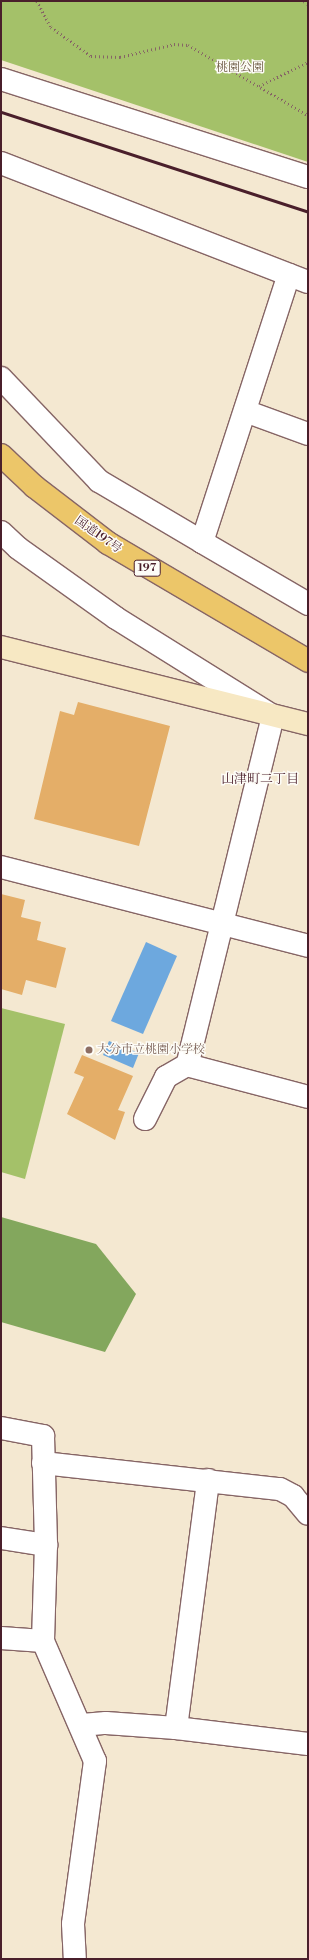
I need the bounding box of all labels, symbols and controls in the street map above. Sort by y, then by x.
park label: 桃園公園 [216,61,264,75]
street label: 国道197号 [72,514,124,556]
road number: 197 [133,559,161,577]
district label: 山津町二丁目 [221,771,299,787]
place label: 大分市立桃園小学校 [97,1043,205,1057]
marker: 大分市立桃園小学校 [84,1045,94,1055]

